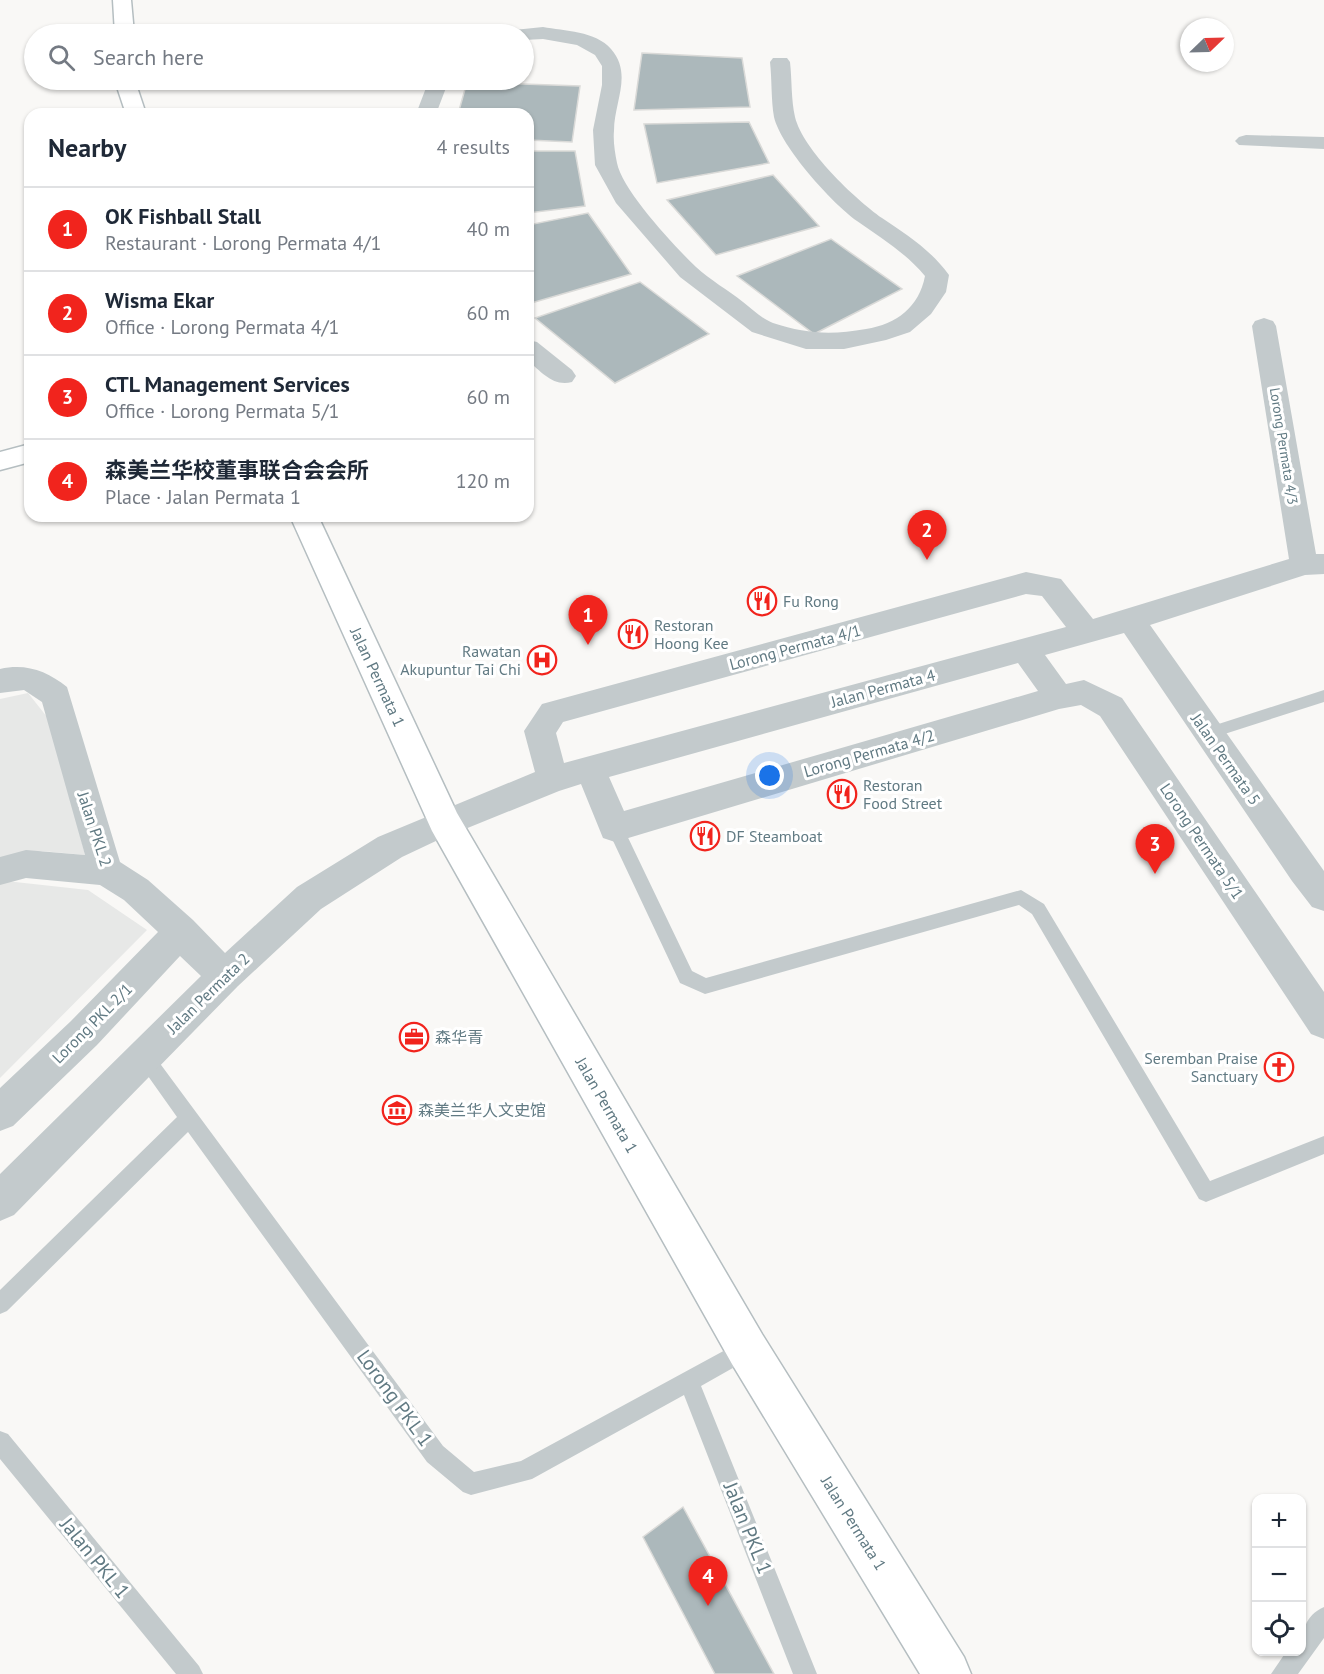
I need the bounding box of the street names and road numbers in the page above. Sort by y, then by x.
street label: Lorong Permata 4/3 [1266,386,1302,506]
street label: Lorong Permata 4/1 [727,620,863,674]
street label: Jalan Permata 1 [346,623,410,730]
street label: Jalan Permata 4 [828,664,938,712]
street label: Jalan Permata 5 [1186,708,1265,809]
street label: Lorong Permata 4/2 [801,725,937,781]
street label: Lorong Permata 5/1 [1156,779,1248,903]
street label: Jalan PKL 2 [73,788,116,869]
street label: Jalan Permata 2 [162,948,254,1038]
street label: Lorong PKL 2/1 [48,979,136,1067]
street label: Jalan Permata 1 [571,1053,643,1157]
street label: Lorong PKL 1 [351,1344,439,1452]
street label: Jalan Permata 1 [817,1471,891,1574]
street label: Jalan PKL 1 [717,1477,778,1578]
street label: Jalan PKL 1 [54,1511,136,1604]

